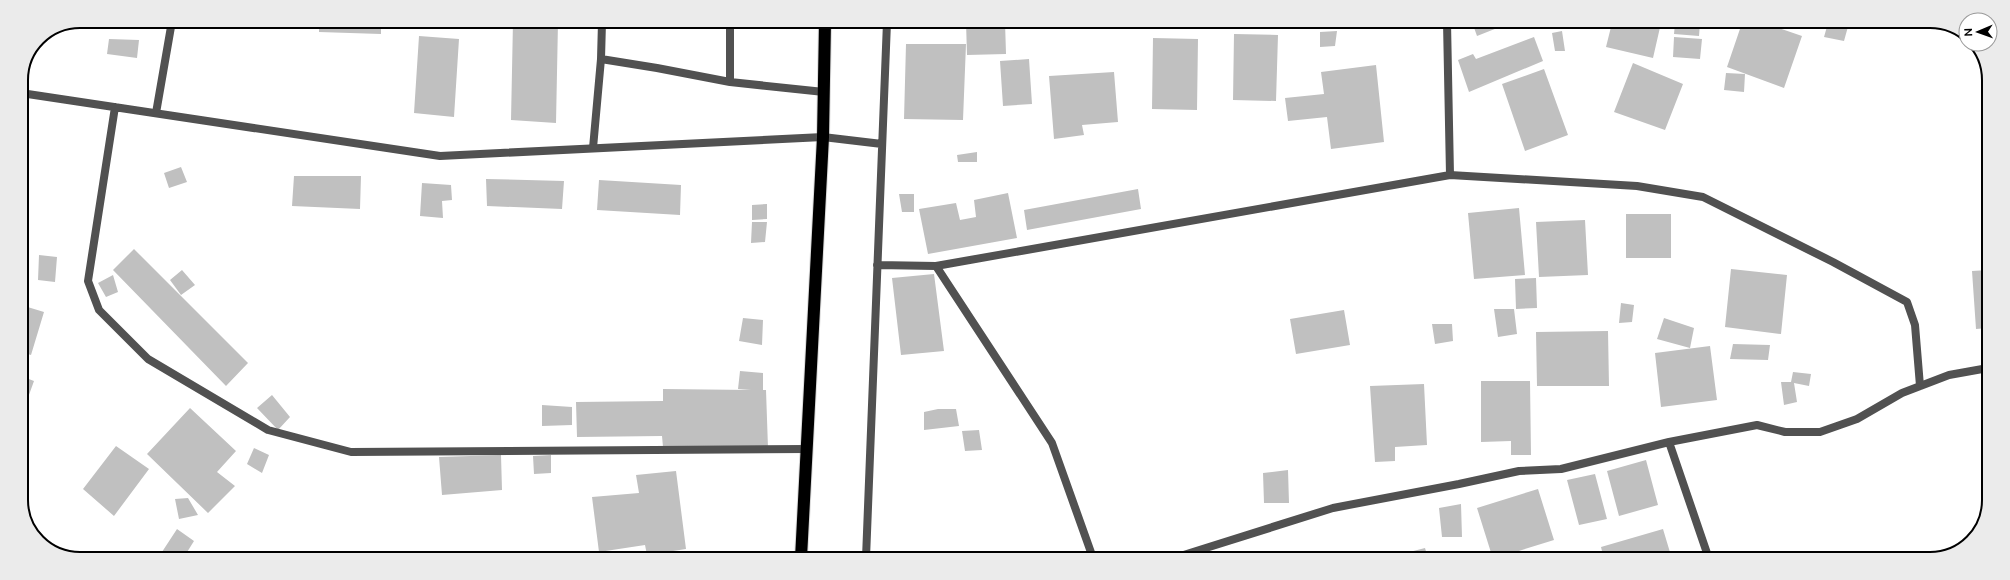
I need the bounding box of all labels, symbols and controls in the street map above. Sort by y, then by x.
north arrow [1958,12,1998,52]
text: N [1961,28,1975,37]

